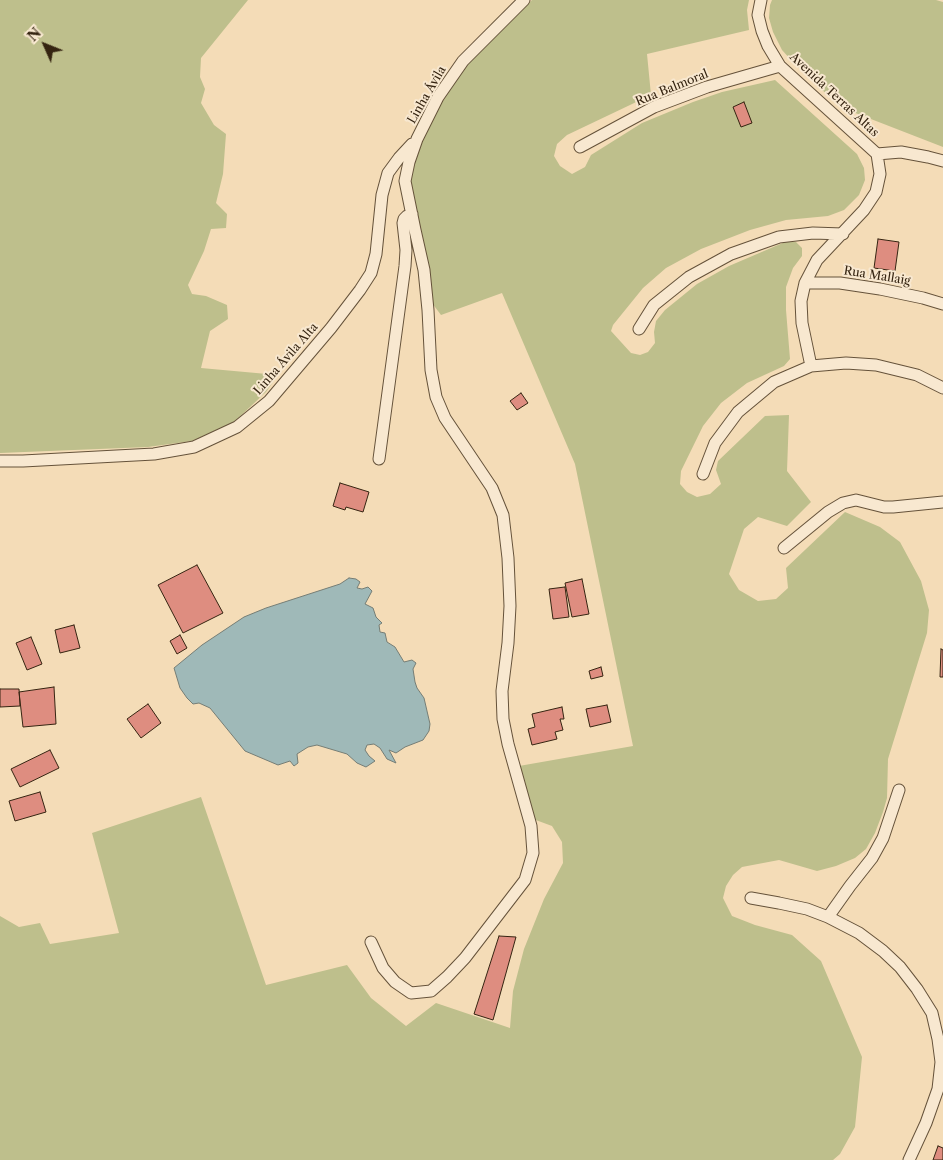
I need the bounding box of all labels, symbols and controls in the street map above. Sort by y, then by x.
north arrow [20,20,70,70]
text: N [24,24,45,45]
street label: Avenida Terras Altas [786,50,882,140]
street label: Linha Ávila [405,64,449,126]
street label: Rua Balmoral [633,67,711,109]
street label: Rua Mallaig [843,264,911,288]
street label: Linha Ávila Alta [251,320,321,398]

